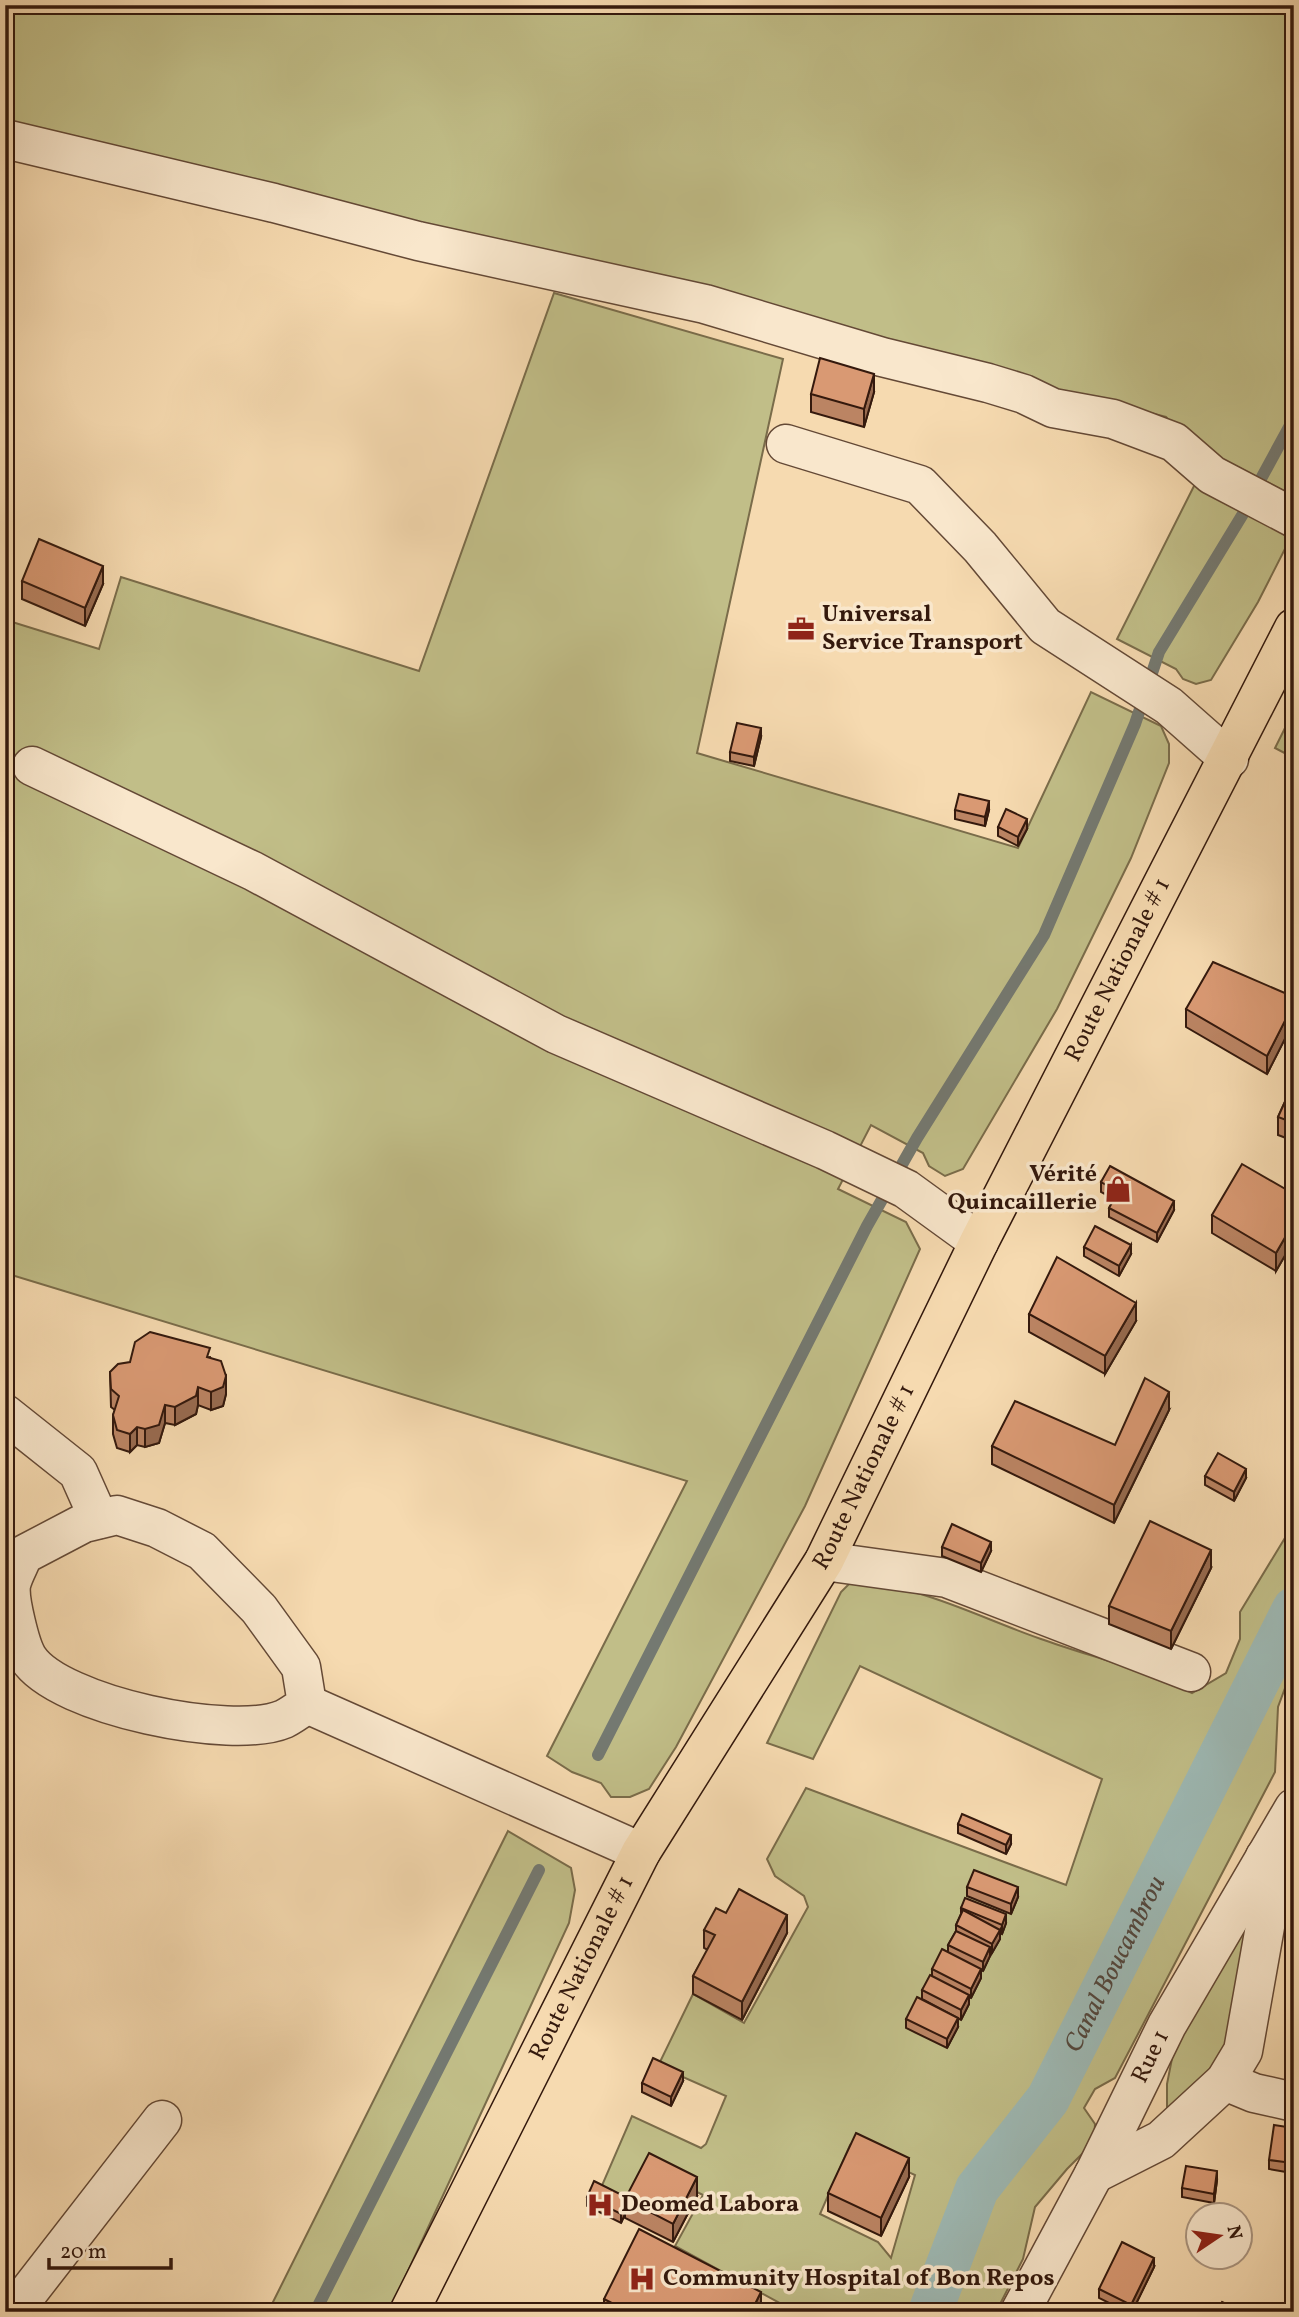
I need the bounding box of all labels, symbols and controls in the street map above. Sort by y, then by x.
place label: Universal Service Transport [822,598,1023,660]
office icon: Universal Service Transport [786,614,816,644]
street label: Route Nationale # 1 [1057,872,1180,1068]
place label: Vérité Quincaillerie [947,1158,1097,1220]
shop icon: Vérité Quincaillerie [1103,1174,1133,1204]
street label: Route Nationale # 1 [805,1379,924,1577]
street label: Route Nationale # 1 [522,1870,643,2066]
water label: Canal Boucambrou [1056,1870,1175,2059]
street label: Rue 1 [1124,2024,1179,2089]
place label: Deomed Labora [621,2188,799,2222]
hospital icon: Deomed Labora [585,2190,615,2220]
north arrow [1184,2202,1254,2272]
text: N [1219,2223,1248,2242]
scale bar [49,2226,172,2270]
text: 20 m [60,2238,106,2267]
place label: Community Hospital of Bon Repos [663,2262,1055,2296]
hospital icon: Community Hospital of Bon Repos [627,2264,657,2294]

